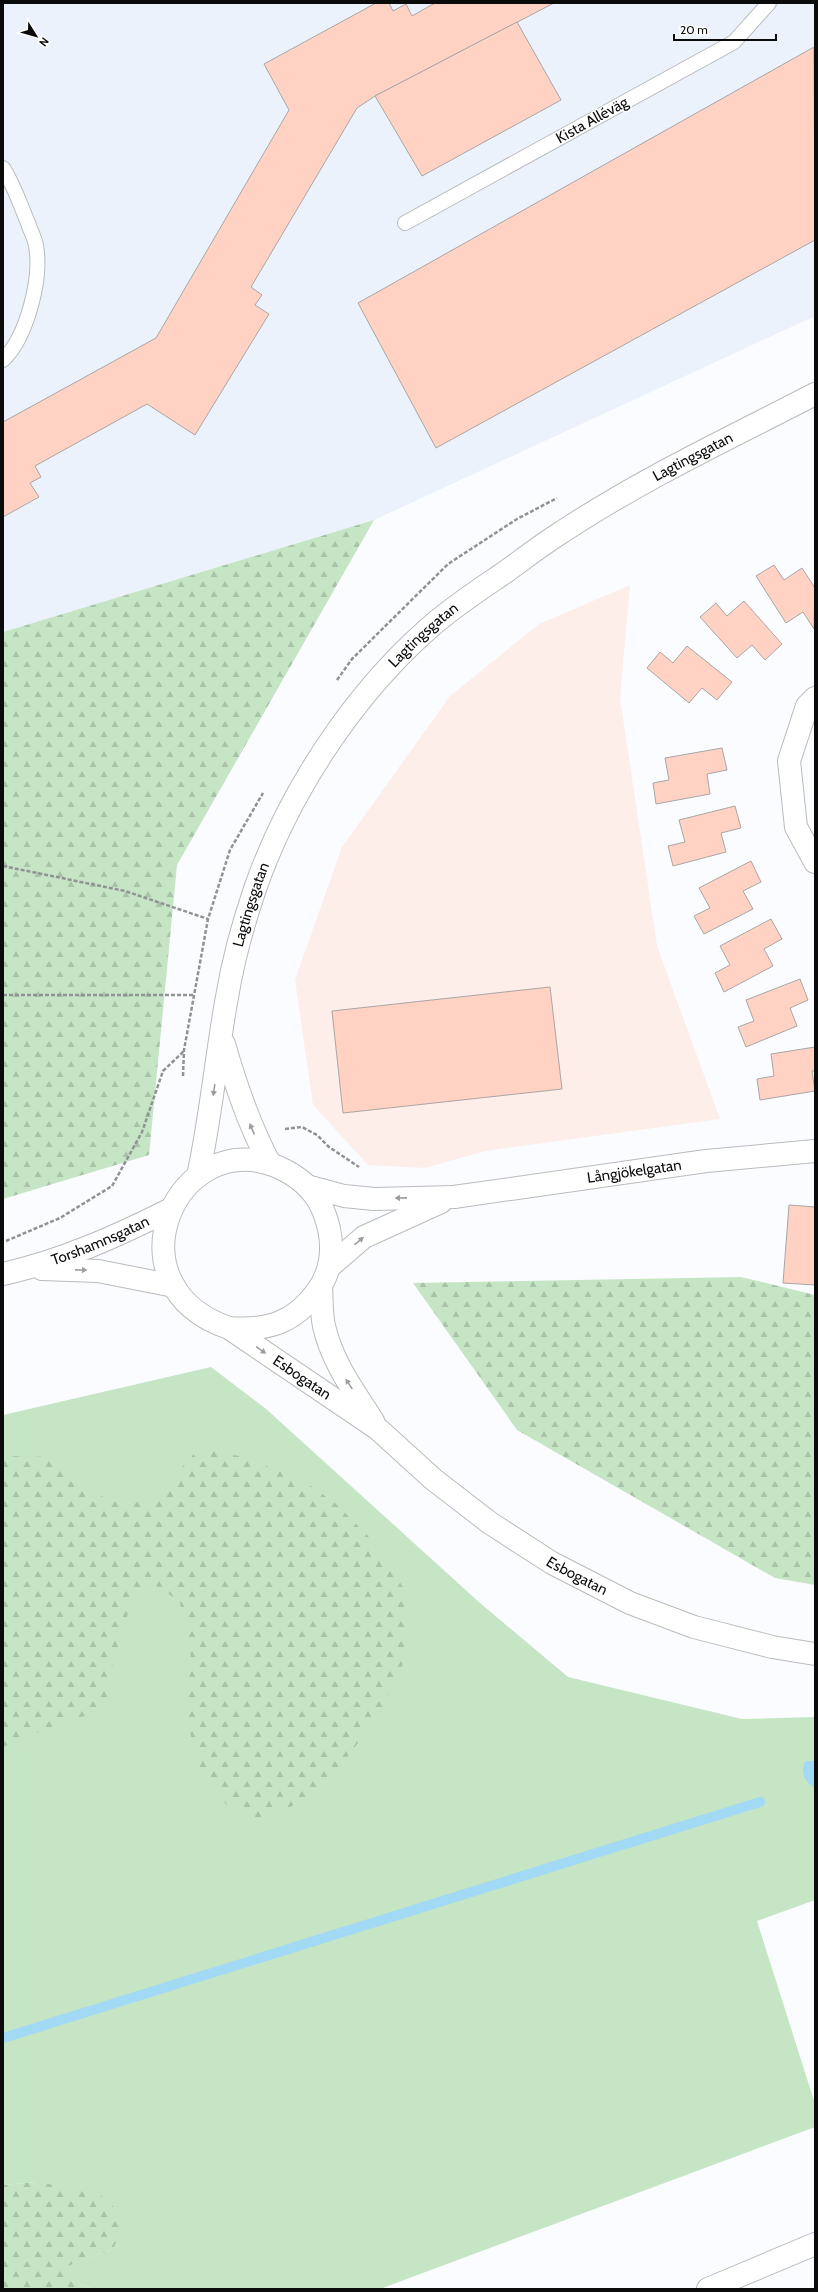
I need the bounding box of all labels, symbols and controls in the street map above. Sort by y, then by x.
north arrow [16,16,56,56]
scale bar [674,16,776,42]
text: 20 m [680,22,708,37]
text: N [36,35,52,49]
street label: Kista Alléväg [553,93,632,147]
street label: Lagtingsgatan [650,428,736,485]
street label: Lagtingsgatan [385,599,462,671]
street label: Lagtingsgatan [229,860,273,949]
one-way arrow [211,1084,217,1096]
one-way arrow [249,1124,255,1135]
street label: Långjökelgatan [586,1156,683,1187]
one-way arrow [395,1195,407,1202]
street label: Torshamnsgatan [49,1212,152,1269]
one-way arrow [354,1237,364,1246]
one-way arrow [75,1267,88,1273]
one-way arrow [256,1346,266,1354]
street label: Esbogatan [270,1351,335,1404]
one-way arrow [345,1379,353,1389]
street label: Esbogatan [543,1553,611,1599]

